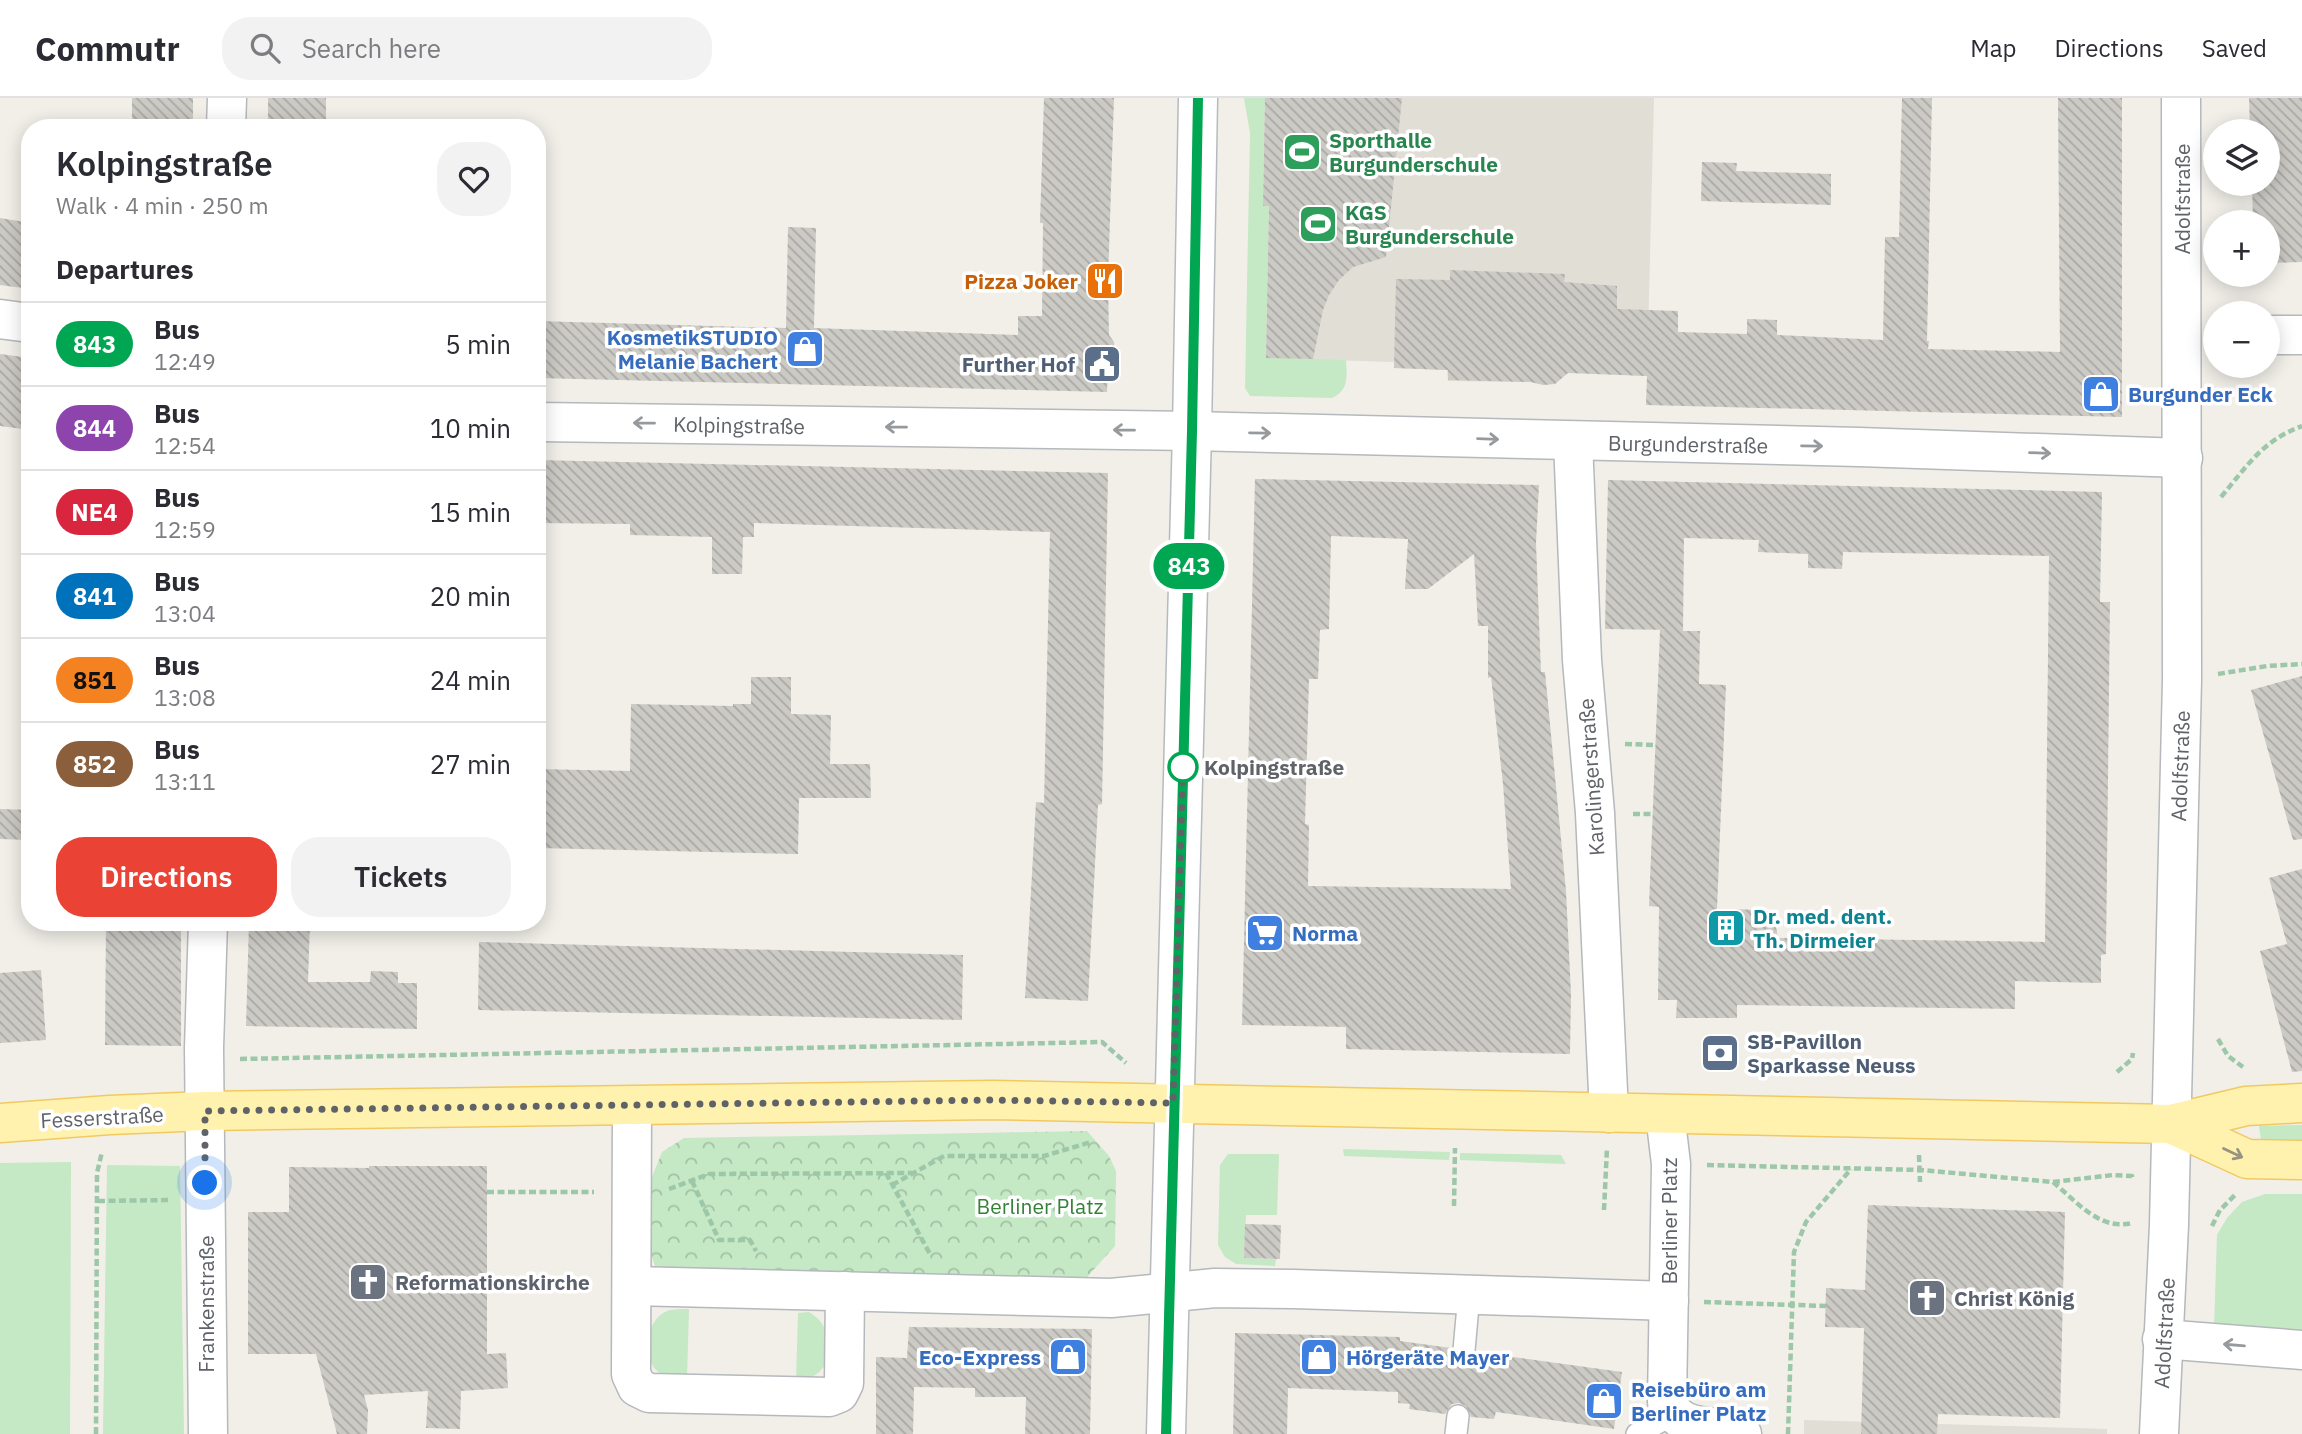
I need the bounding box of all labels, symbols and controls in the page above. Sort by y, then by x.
search box [222,17,712,80]
text: Commutr [35,27,180,70]
icon: search [246,29,284,67]
text: Search here [302,31,441,65]
text: Map [1970,32,2016,64]
text: Directions [2054,32,2164,64]
text: Saved [2202,32,2267,64]
map controls [2203,119,2280,378]
button: layers [2203,119,2280,196]
place label: Sporthalle Burgunderschule [1329,126,1498,178]
sports icon: Sporthalle Burgunderschule [1281,131,1323,173]
text: Kolpingstraße [56,142,273,185]
button: heart [437,142,511,216]
street label: Adolfstraße [2168,143,2196,255]
text: Walk · 4 min · 250 m [56,190,269,220]
place label: KGS Burgunderschule [1345,198,1514,250]
sports icon: KGS Burgunderschule [1297,203,1339,245]
button: + [2203,210,2280,287]
text: Departures [56,252,194,286]
restaurant icon: Pizza Joker [1084,260,1126,302]
place label: Pizza Joker [964,267,1079,295]
button: − [2203,301,2280,378]
text: Bus [154,312,200,346]
place label: KosmetikSTUDIO Melanie Bachert [607,323,778,375]
text: 5 min [445,327,511,361]
text: 843 [73,328,116,360]
shop icon: KosmetikSTUDIO Melanie Bachert [784,328,826,370]
public building icon: Further Hof [1081,343,1123,385]
text: 12:49 [154,346,216,376]
place label: Further Hof [962,350,1075,378]
shop icon: Burgunder Eck [2080,373,2122,415]
place label: Burgunder Eck [2128,380,2274,408]
text: Bus [154,396,200,430]
street label: Kolpingstraße [673,410,805,440]
text: 10 min [430,411,511,445]
text: 844 [73,412,116,444]
one-way arrow [633,417,656,430]
one-way arrow [885,420,908,434]
one-way arrow [1113,423,1136,437]
one-way arrow [1249,426,1272,439]
street label: Burgunderstraße [1608,429,1768,459]
text: 12:54 [154,430,216,460]
one-way arrow [1476,432,1499,446]
one-way arrow [1801,440,1824,453]
one-way arrow [2028,446,2051,460]
text: Bus [154,480,200,514]
text: 15 min [430,495,511,529]
text: NE4 [71,496,118,528]
text: 12:59 [154,514,216,544]
line badge: 843 [1149,543,1229,589]
text: 843 [1167,550,1211,582]
text: Bus [154,564,200,598]
text: 20 min [430,579,511,613]
text: 841 [73,580,116,612]
text: 13:04 [154,598,216,628]
text: Bus [154,648,200,682]
text: 24 min [430,663,511,697]
text: 851 [73,664,116,696]
text: 13:08 [154,682,216,712]
street label: Karolingerstraße [1572,697,1610,857]
street label: Adolfstraße [2164,710,2196,822]
text: Bus [154,732,200,766]
text: 27 min [430,747,511,781]
text: 852 [73,748,116,780]
marker: Kolpingstraße [1168,752,1198,782]
place label: Kolpingstraße [1204,753,1344,781]
text: 13:11 [154,766,216,796]
button: Directions [56,837,277,917]
button: Tickets [291,837,511,917]
place label: Dr. med. dent. Th. Dirmeier [1753,902,1892,954]
building icon: Dr. med. dent. Th. Dirmeier [1705,907,1747,949]
supermarket icon: Norma [1244,912,1286,954]
place label: Norma [1292,919,1358,947]
place label: SB-Pavillon Sparkasse Neuss [1747,1027,1916,1079]
bank icon: SB-Pavillon Sparkasse Neuss [1699,1032,1741,1074]
street label: Fesserstraße [40,1100,164,1134]
one-way arrow [2222,1147,2243,1160]
street label: Berliner Platz [1655,1157,1683,1284]
your location [187,1165,222,1200]
park label: Berliner Platz [977,1192,1104,1220]
street label: Frankenstraße [192,1235,220,1373]
church icon: Reformationskirche [347,1261,389,1303]
place label: Reformationskirche [395,1268,590,1296]
church icon: Christ König [1906,1277,1948,1319]
street label: Adolfstraße [2147,1277,2181,1389]
place label: Christ König [1954,1284,2075,1312]
shop icon: Eco-Express [1047,1336,1089,1378]
shop icon: Hörgeräte Mayer [1298,1336,1340,1378]
one-way arrow [2223,1338,2246,1351]
place label: Eco-Express [919,1343,1041,1371]
place label: Hörgeräte Mayer [1346,1343,1510,1371]
place label: Reisebüro am Berliner Platz [1631,1375,1766,1427]
shop icon: Reisebüro am Berliner Platz [1583,1380,1625,1422]

